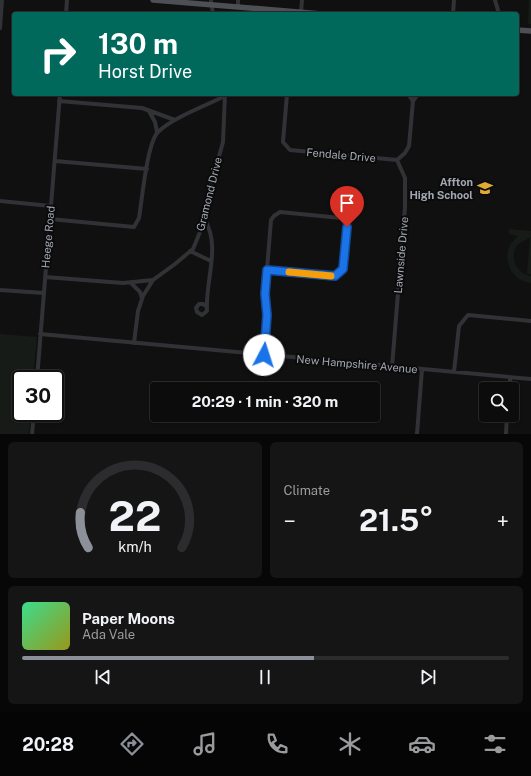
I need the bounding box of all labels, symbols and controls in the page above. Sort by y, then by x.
text: 130 m [98,27,178,60]
icon: right [32,28,84,80]
text: Horst Drive [98,61,192,82]
street label: Fendale Drive [306,146,376,164]
street label: Gramond Drive [194,156,224,232]
place label: Affton High School [409,176,473,201]
school or university icon: Affton High School [476,179,494,197]
pin [330,186,364,227]
icon: arrive [336,192,358,214]
street label: Heege Road [39,205,57,269]
street label: Lawnside Drive [392,216,410,294]
position arrow [243,334,285,376]
street label: New Hampshire Avenue [296,353,418,375]
speed limit sign: 30 [12,370,64,422]
map controls [479,382,519,422]
button: search [479,382,519,422]
text: 20:29 · 1 min · 320 m [192,393,338,410]
text: Climate [284,483,330,498]
text: 22 [108,491,161,540]
text: 21.5° [359,502,433,538]
text: − [284,508,296,534]
text: + [497,508,509,534]
text: km/h [118,538,152,555]
text: Paper Moons [82,610,175,627]
text: Ada Vale [82,627,135,642]
icon: previous [92,666,114,688]
icon: pause [254,666,276,688]
icon: next [417,666,439,688]
icon: directions [118,730,146,758]
icon: music [191,730,219,758]
icon: phone [263,730,291,758]
icon: climate [336,730,364,758]
icon: car [408,730,436,758]
icon: filters [481,730,509,758]
text: 20:28 [22,734,74,755]

